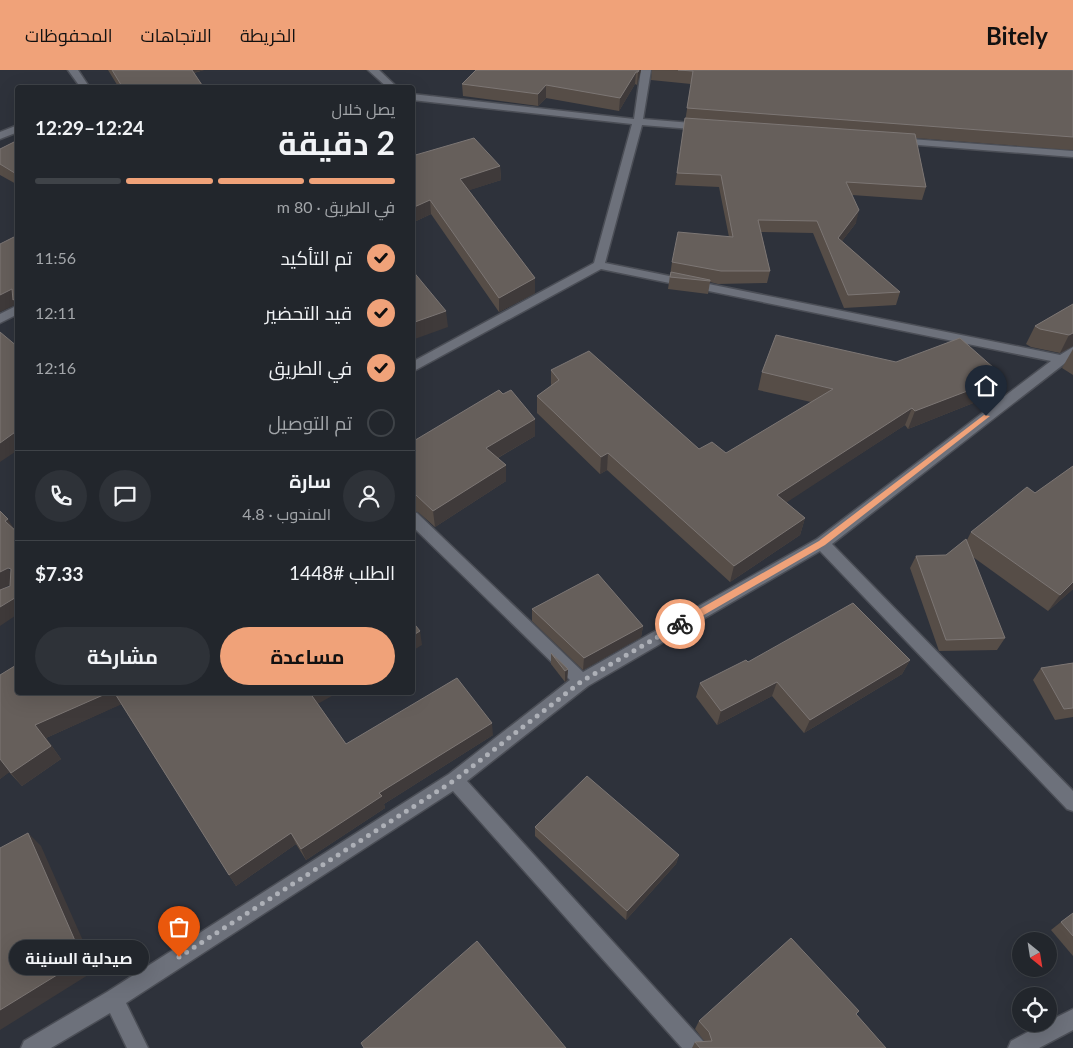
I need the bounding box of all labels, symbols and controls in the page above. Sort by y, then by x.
text: Bitely [986,21,1048,50]
text: المحفوظات [25,24,113,46]
text: الاتجاهات [141,24,212,46]
text: الخريطة [240,24,296,46]
text: يصل خلال [332,99,395,118]
text: 12:24–12:29 [35,116,144,139]
text: 2 دقيقة [278,123,395,162]
text: في الطريق · 80 m [277,197,395,216]
icon: check [367,244,395,272]
text: تم التأكيد [280,246,352,269]
text: 11:56 [35,248,76,267]
icon: check [367,299,395,327]
text: قيد التحضير [265,301,352,324]
text: 12:11 [35,303,76,322]
icon: check [367,354,395,382]
text: في الطريق [269,356,352,379]
text: 12:16 [35,358,76,377]
pin [965,365,1007,416]
icon: home [972,372,1000,400]
text: تم التوصيل [268,411,352,434]
text: سارة [289,469,331,492]
button: phone [35,470,87,522]
button: chat [99,470,151,522]
button: person [343,470,395,522]
text: المندوب · 4.8 [242,504,331,523]
text: الطلب #1448 [289,561,395,584]
text: $7.33 [35,562,84,585]
courier [655,599,705,649]
icon: bike [666,610,694,638]
button: مشاركة [35,627,210,685]
button: مساعدة [220,627,395,685]
pin [158,906,200,957]
icon: bag [165,913,193,941]
north arrow [1012,932,1058,978]
map controls [1012,932,1057,1032]
callout: صيدلية السنينة [9,940,149,974]
text: صيدلية السنينة [25,948,133,967]
button: locate [1012,987,1057,1032]

